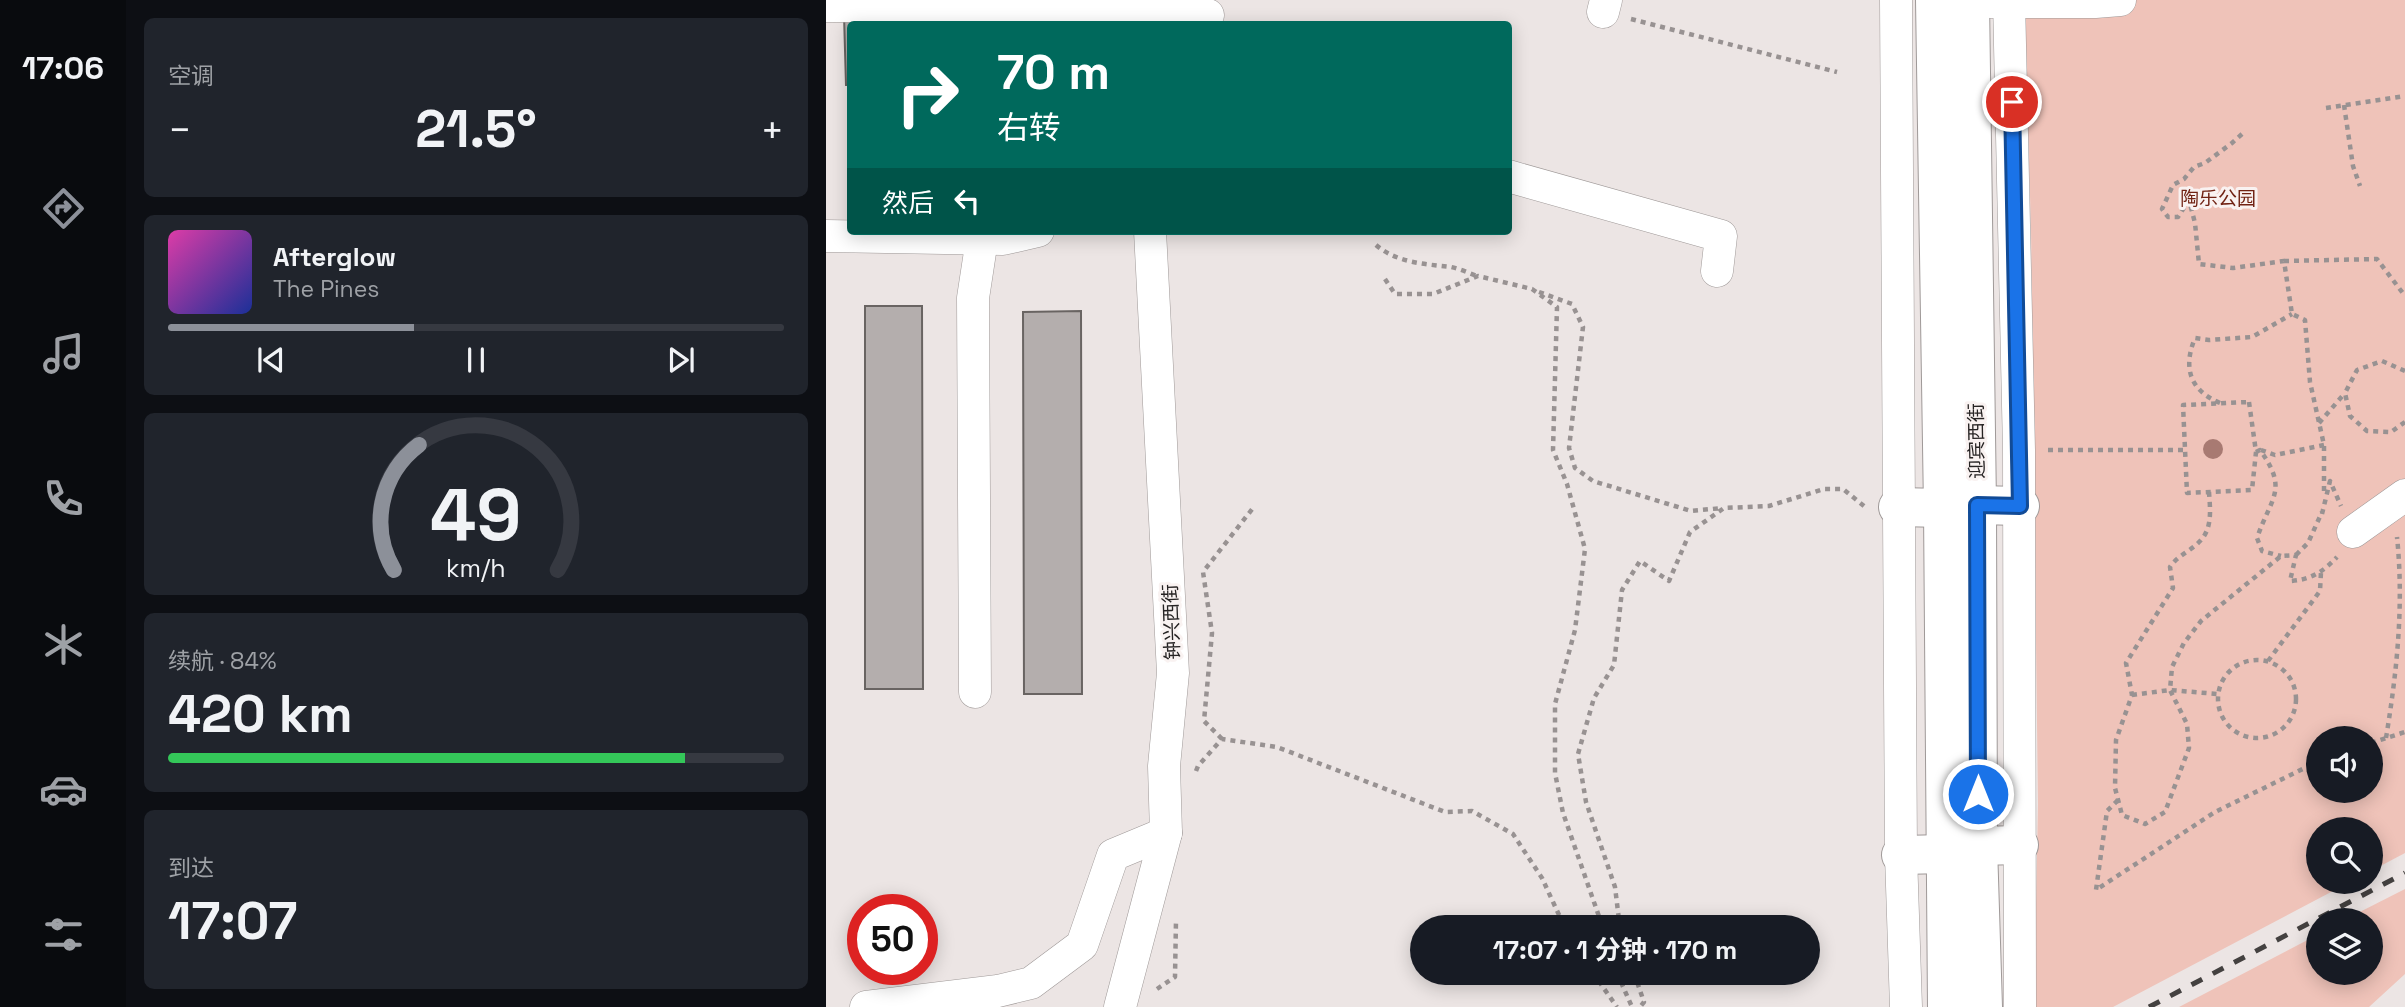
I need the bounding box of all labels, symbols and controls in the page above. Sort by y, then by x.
text: 70 m [997,41,1110,103]
text: 17:06 [22,48,104,88]
icon: right [882,49,973,140]
text: 空调 [168,61,214,91]
pin [1982,72,2042,132]
icon: arrive [1993,83,2031,121]
text: 21.5° [415,96,537,162]
text: − [168,106,192,154]
text: + [760,106,784,154]
text: 右转 [997,108,1061,148]
icon: left [948,182,986,220]
icon: directions [39,184,88,233]
text: 然后 [882,186,934,220]
park label: 陶乐公园 [2180,186,2256,211]
text: Afterglow [273,240,396,274]
text: The Pines [273,274,379,304]
icon: music [39,329,88,378]
icon: previous [252,341,290,379]
icon: pause [457,341,495,379]
icon: next [662,341,700,379]
street label: 迎宾西街 [1963,403,1990,479]
text: 49 [430,468,522,561]
icon: phone [39,474,88,523]
text: km/h [446,551,506,583]
street label: 钟兴西街 [1158,584,1185,660]
icon: climate [39,620,88,669]
text: 续航 · 84% [168,646,277,676]
text: 420 km [168,681,353,747]
map controls [2306,726,2383,985]
button: sound [2306,726,2383,803]
position arrow [1941,757,2015,831]
icon: car [39,765,88,814]
button: search [2306,817,2383,894]
text: 到达 [168,853,214,883]
text: 17:07 [168,888,297,954]
speed limit sign: 50 [847,894,938,985]
button: layers [2306,908,2383,985]
icon: filters [39,910,88,959]
text: 17:07 · 1 分钟 · 170 m [1493,933,1737,967]

